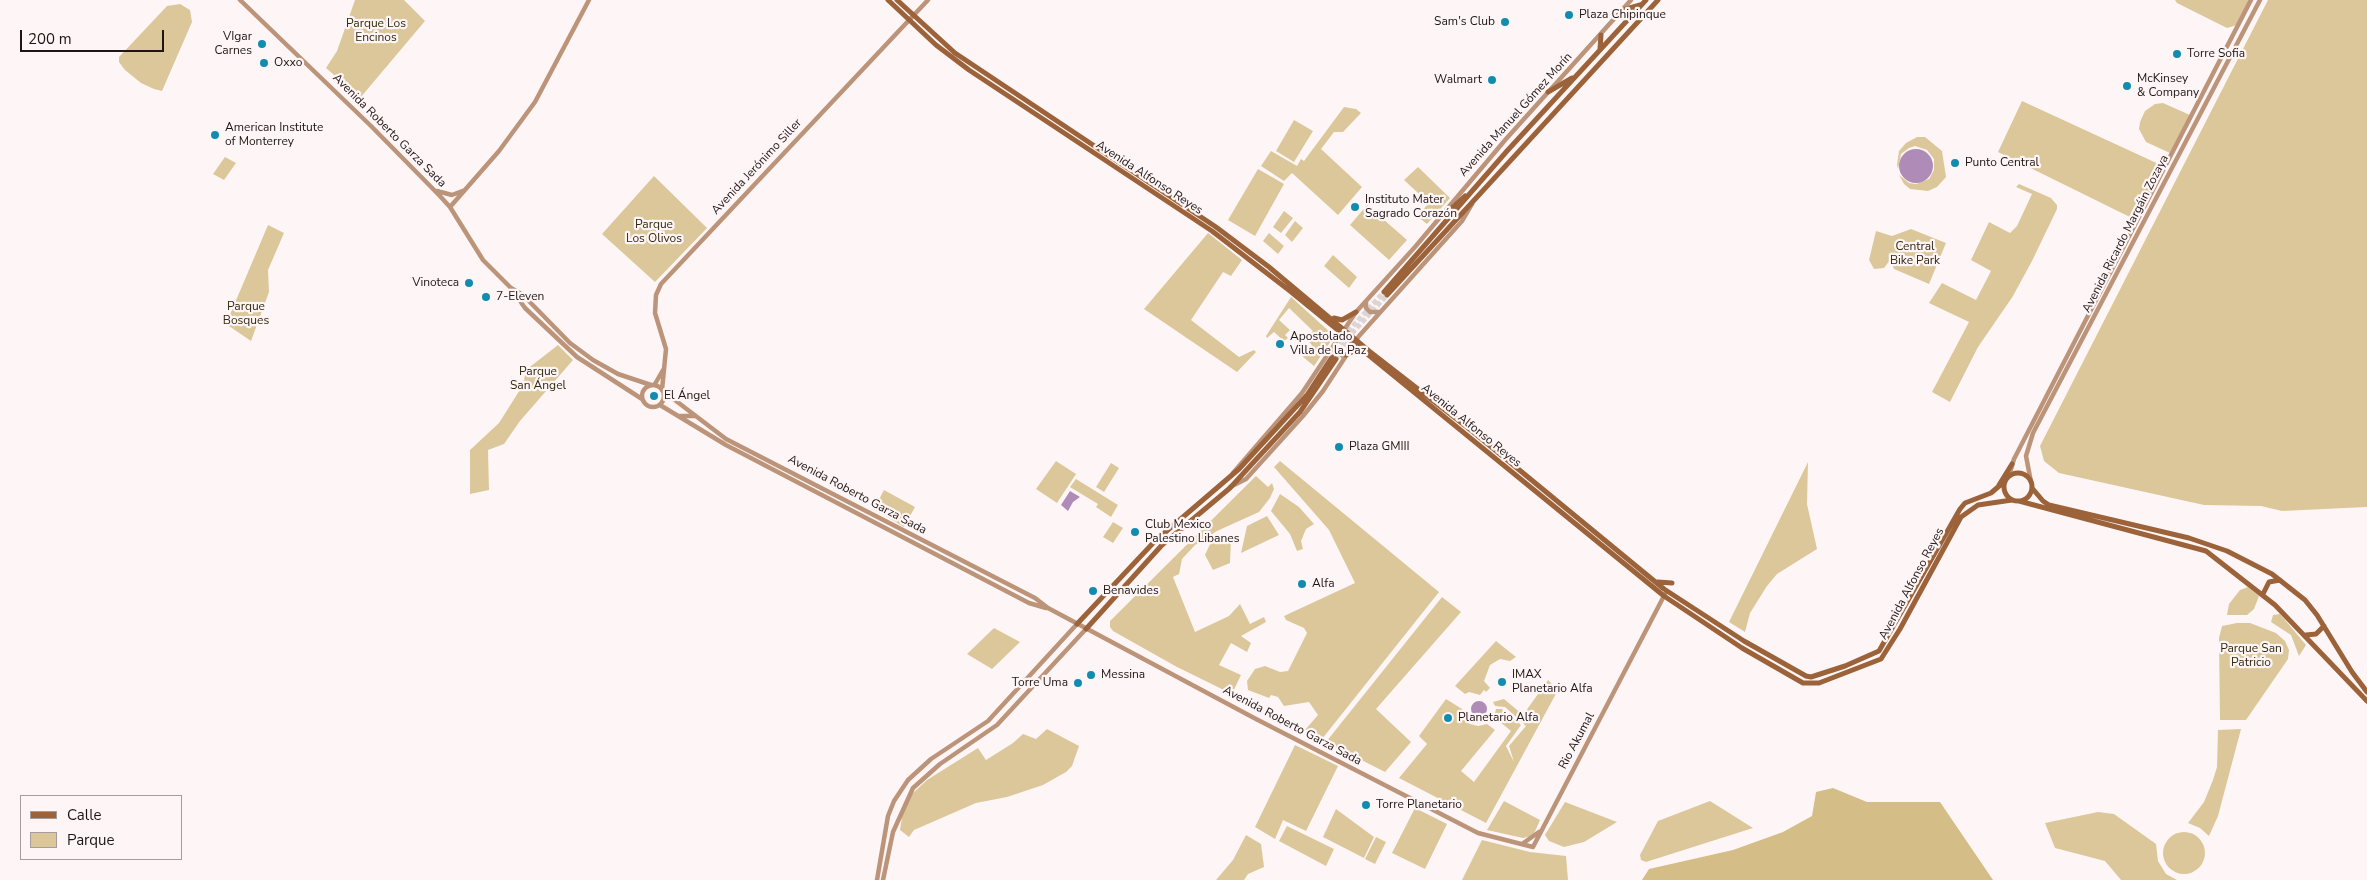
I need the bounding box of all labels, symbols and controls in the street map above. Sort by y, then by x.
place label: Plaza Chipinque [1579,8,1666,22]
marker: Plaza Chipinque [1563,9,1575,21]
place label: Sam's Club [1434,15,1495,29]
marker: Sam's Club [1499,16,1511,28]
park label: Parque Los Encinos [346,17,406,45]
scale bar [22,20,166,52]
text: 200 m [28,29,72,49]
place label: VIgar Carnes [214,30,252,58]
marker: VIgar Carnes [256,38,268,50]
place label: Torre Sofia [2187,47,2245,61]
marker: Torre Sofia [2171,48,2183,60]
street label: Avenida Manuel Gómez Morín [1457,50,1575,180]
place label: Oxxo [274,56,302,70]
marker: Oxxo [258,57,270,69]
street label: Avenida Roberto Garza Sada [329,71,449,191]
place label: McKinsey & Company [2137,72,2199,100]
place label: Walmart [1434,73,1482,87]
marker: Walmart [1486,74,1498,86]
marker: McKinsey & Company [2121,80,2133,92]
street label: Avenida Jerónimo Siller [709,116,805,218]
place label: American Institute of Monterrey [225,121,323,149]
marker: American Institute of Monterrey [209,129,221,141]
street label: Avenida Alfonso Reyes [1093,138,1205,218]
street label: Avenida Ricardo Margáin Zozaya [2080,153,2172,315]
place label: Punto Central [1965,156,2039,170]
marker: Punto Central [1949,157,1961,169]
place label: Instituto Mater Sagrado Corazón [1365,193,1457,221]
marker: Instituto Mater Sagrado Corazón [1349,201,1361,213]
park label: Parque Los Olivos [626,218,682,246]
park label: Central Bike Park [1890,240,1940,268]
place label: Vinoteca [412,276,459,290]
marker: Vinoteca [463,277,475,289]
place label: 7-Eleven [496,290,544,304]
marker: 7-Eleven [480,291,492,303]
park label: Parque Bosques [223,300,269,328]
place label: Apostolado Villa de la Paz [1290,330,1366,358]
marker: Apostolado Villa de la Paz [1274,338,1286,350]
park label: Parque San Ángel [510,365,566,393]
street label: Avenida Alfonso Reyes [1418,381,1524,471]
place label: El Ángel [664,389,710,403]
marker: El Ángel [648,390,660,402]
place label: Plaza GMIII [1349,440,1410,454]
marker: Plaza GMIII [1333,441,1345,453]
street label: Avenida Roberto Garza Sada [785,452,929,538]
place label: Club Mexico Palestino Libanes [1145,518,1239,546]
marker: Club Mexico Palestino Libanes [1129,526,1141,538]
street label: Avenida Alfonso Reyes [1876,526,1948,642]
place label: Alfa [1312,577,1335,591]
marker: Alfa [1296,578,1308,590]
place label: Benavides [1103,584,1159,598]
marker: Benavides [1087,585,1099,597]
park label: Parque San Patricio [2220,642,2282,670]
place label: Messina [1101,668,1145,682]
place label: IMAX Planetario Alfa [1512,668,1593,696]
marker: Messina [1085,669,1097,681]
place label: Torre Uma [1012,676,1068,690]
marker: IMAX Planetario Alfa [1496,676,1508,688]
marker: Torre Uma [1072,677,1084,689]
street label: Avenida Roberto Garza Sada [1220,683,1364,769]
street label: Rio Akumal [1556,710,1598,772]
place label: Planetario Alfa [1458,711,1539,725]
marker: Planetario Alfa [1442,712,1454,724]
legend [20,795,182,860]
place label: Torre Planetario [1376,798,1462,812]
marker: Torre Planetario [1360,799,1372,811]
text: Calle [67,805,102,825]
text: Parque [67,830,115,850]

